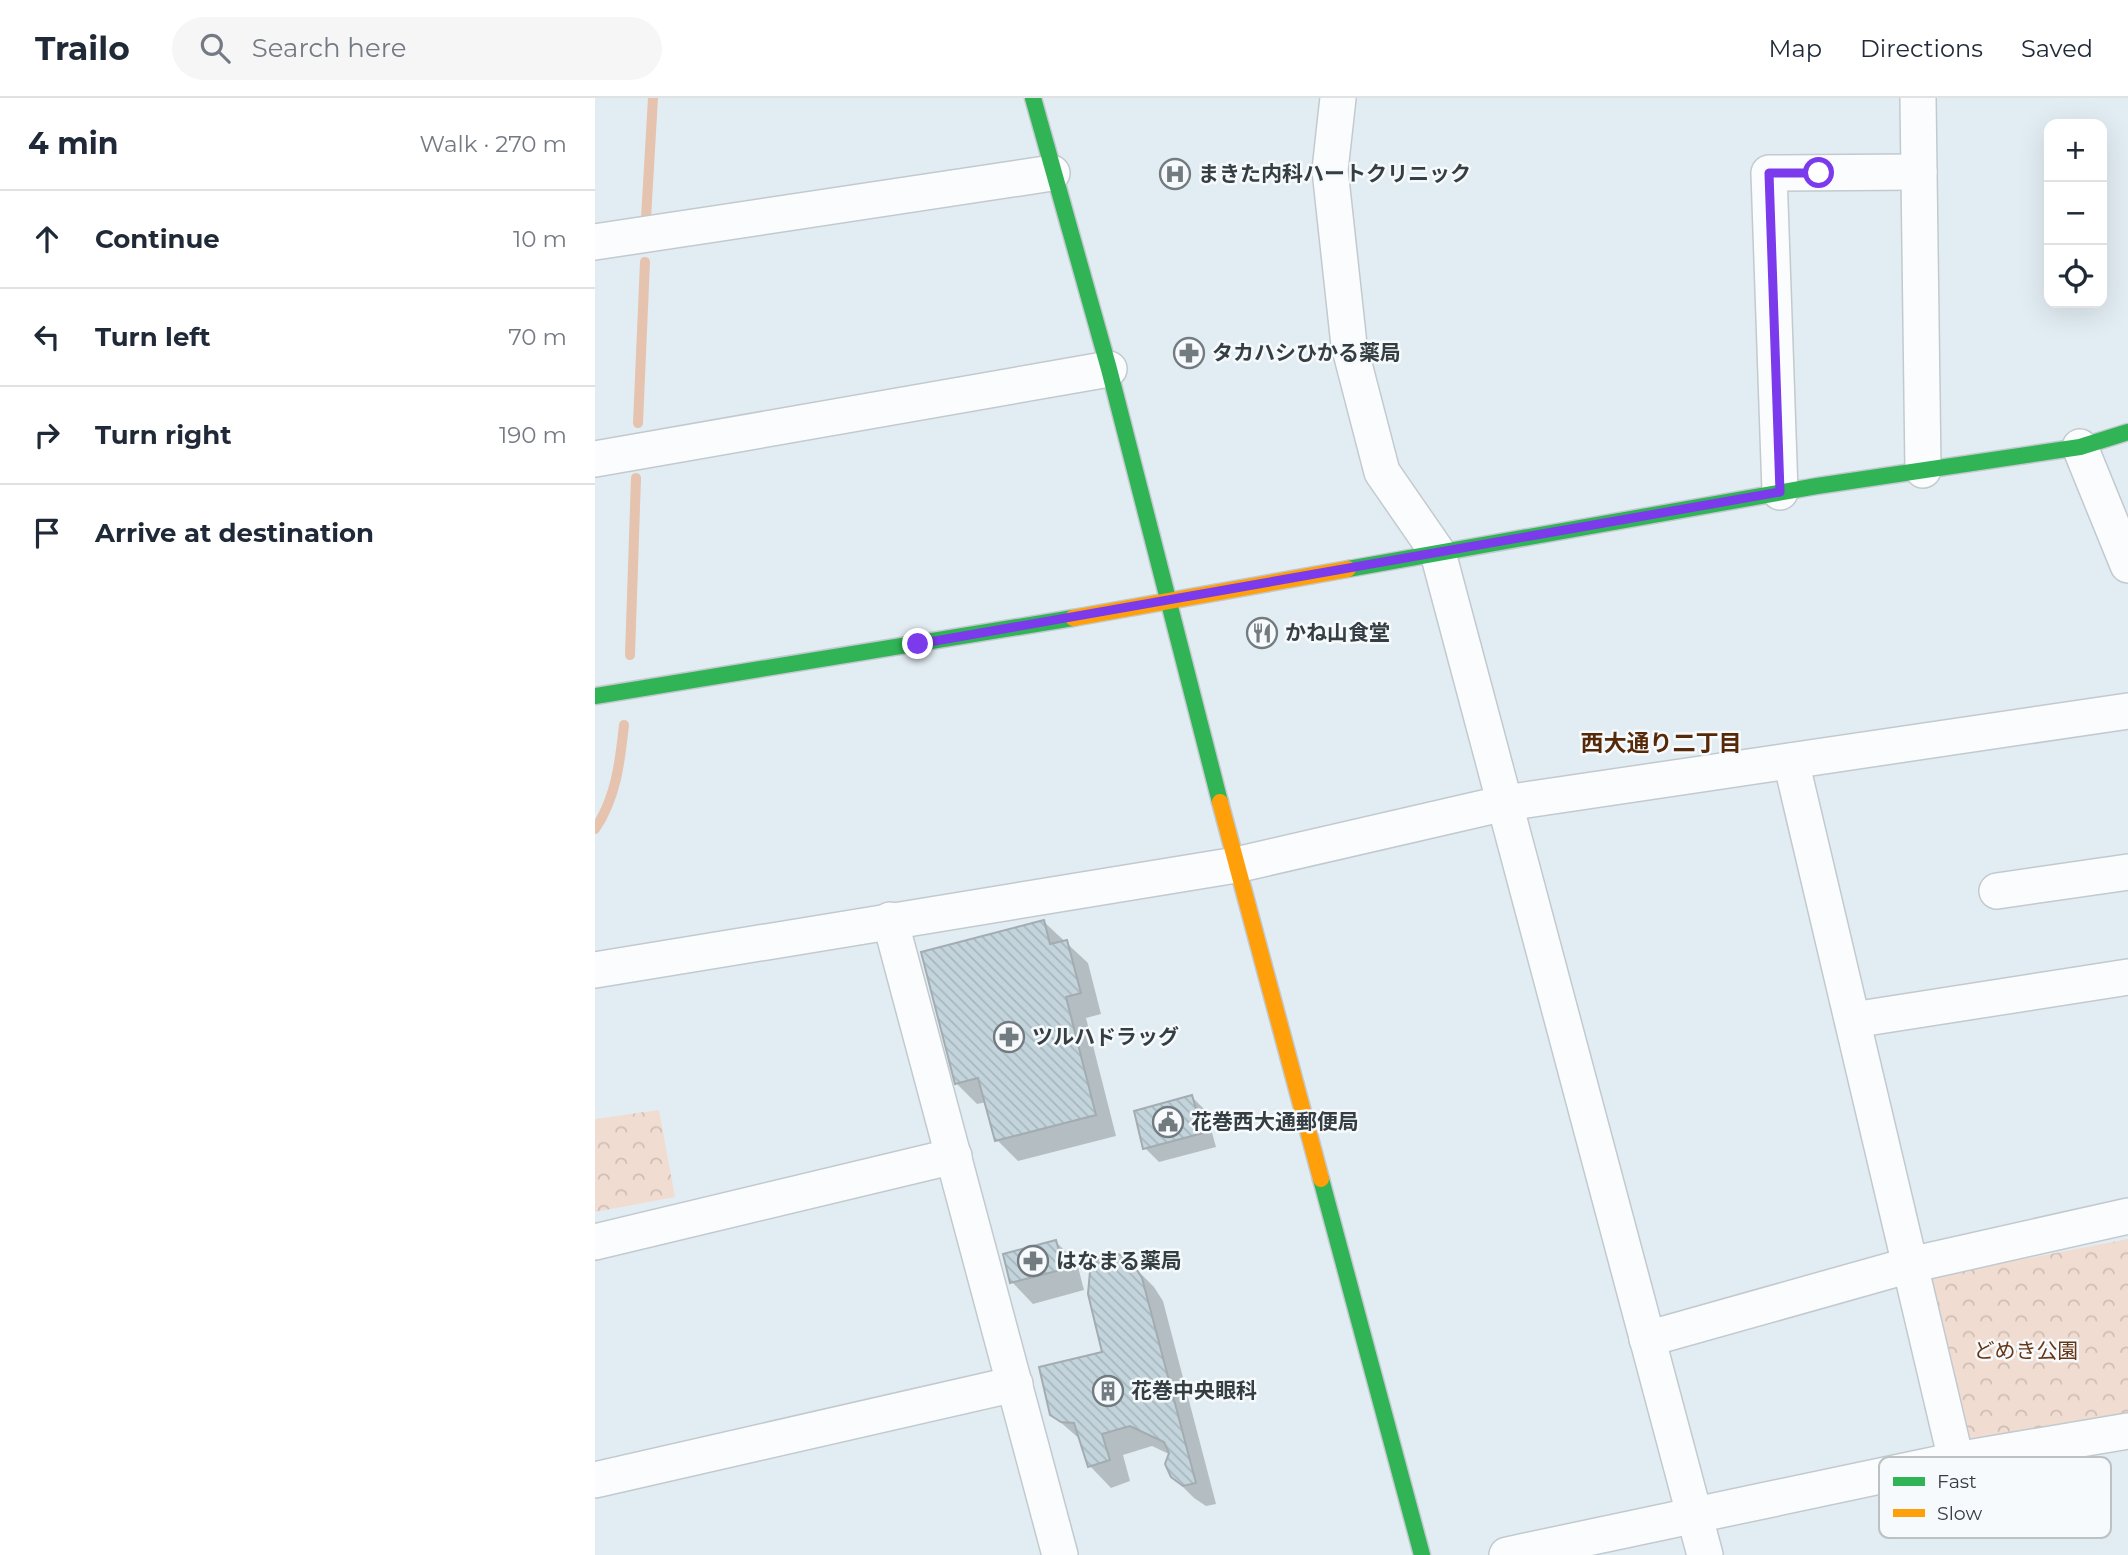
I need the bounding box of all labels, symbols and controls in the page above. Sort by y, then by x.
search box [172,17,662,80]
text: Trailo [35,28,130,68]
icon: search [196,29,234,67]
text: Search here [252,32,406,64]
text: Map [1769,34,1822,63]
text: Directions [1860,34,1983,63]
text: Saved [2021,34,2093,63]
map controls [2044,119,2107,308]
button: + [2044,119,2107,182]
text: 4 min [28,125,118,162]
text: Walk · 270 m [420,130,567,158]
hospital icon: まきた内科ハートクリニック [1158,157,1192,191]
route start [1803,157,1834,188]
place label: まきた内科ハートクリニック [1198,161,1471,186]
button: − [2044,182,2107,245]
icon: ahead [28,220,66,258]
text: Continue [95,223,220,255]
text: 10 m [513,225,567,253]
button: locate [2044,245,2107,308]
icon: left [28,318,66,356]
text: Turn left [95,321,211,353]
text: 70 m [508,323,567,351]
pharmacy icon: タカハシひかる薬局 [1172,336,1206,370]
place label: タカハシひかる薬局 [1212,340,1401,365]
icon: right [28,416,66,454]
text: Turn right [95,419,231,451]
text: 190 m [499,421,567,449]
icon: arrive [28,514,66,552]
text: Arrive at destination [95,517,374,549]
restaurant icon: かね山食堂 [1245,616,1279,650]
place label: かね山食堂 [1285,620,1390,645]
route end [902,628,933,659]
district label: 西大通り二丁目 [1581,729,1742,757]
pharmacy icon: ツルハドラッグ [992,1020,1026,1054]
place label: ツルハドラッグ [1032,1024,1179,1049]
public building icon: 花巻西大通郵便局 [1151,1105,1185,1139]
place label: 花巻西大通郵便局 [1191,1109,1359,1134]
pharmacy icon: はなまる薬局 [1016,1244,1050,1278]
place label: はなまる薬局 [1056,1248,1182,1273]
park label: どめき公園 [1974,1338,2079,1363]
building icon: 花巻中央眼科 [1091,1374,1125,1408]
place label: 花巻中央眼科 [1131,1378,1257,1403]
legend [1879,1457,2111,1538]
text: Fast [1937,1470,1977,1493]
text: Slow [1937,1502,1982,1525]

